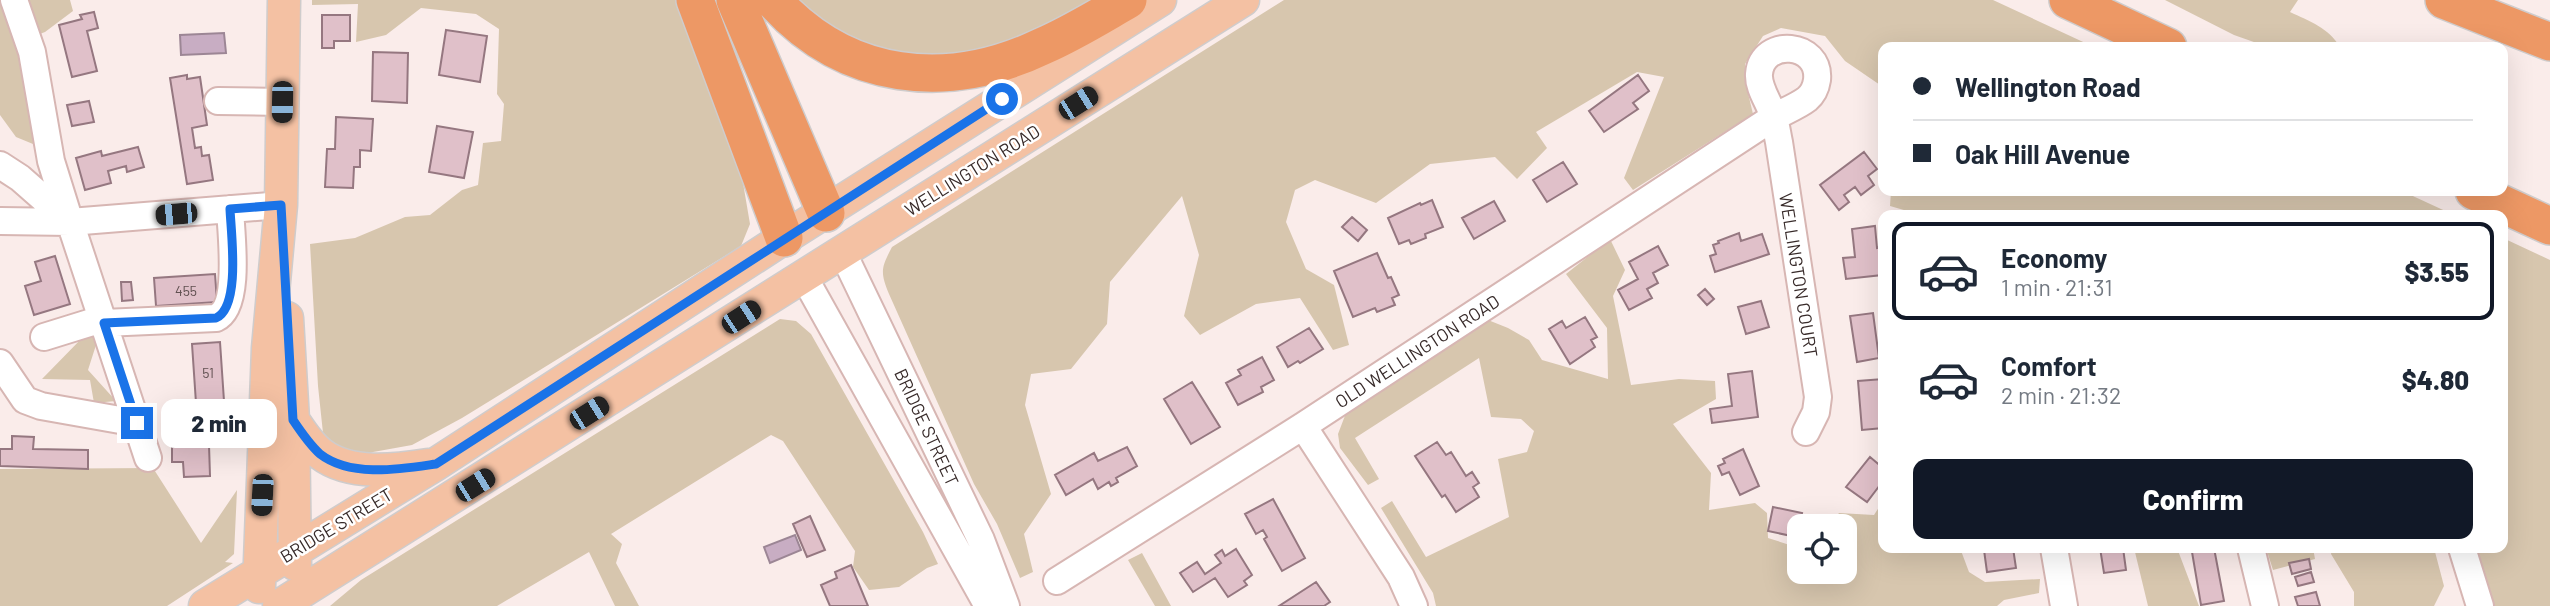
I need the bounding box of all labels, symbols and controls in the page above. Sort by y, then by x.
text: Wellington Road [1955,71,2141,102]
car [272,81,293,123]
route start [986,83,1018,115]
car [1055,83,1102,123]
street label: WELLINGTON ROAD [900,120,1044,220]
text: Oak Hill Avenue [1955,138,2130,169]
street label: WELLINGTON COURT [1775,191,1823,359]
car [155,202,198,226]
icon: car [1917,240,1980,303]
text: Economy [2001,242,2107,273]
text: $3.55 [2404,256,2469,287]
text: 1 min · 21:31 [2001,273,2113,301]
house number: 455 [175,282,197,299]
street label: OLD WELLINGTON ROAD [1331,290,1503,412]
car [718,297,765,337]
icon: car [1917,348,1980,411]
text: Comfort [2001,350,2097,381]
house number: 51 [202,364,214,381]
text: $4.80 [2402,364,2469,395]
street label: BRIDGE STREET [890,365,964,489]
text: 2 min · 21:32 [2001,381,2121,409]
car [566,393,613,433]
callout: 2 min [162,398,277,448]
route end [121,407,153,439]
text: 2 min [191,409,247,437]
button: Confirm [1913,459,2473,539]
car [452,465,499,505]
car [251,473,274,517]
street label: BRIDGE STREET [276,483,396,567]
map controls [1787,514,1857,584]
button: locate [1787,514,1857,584]

